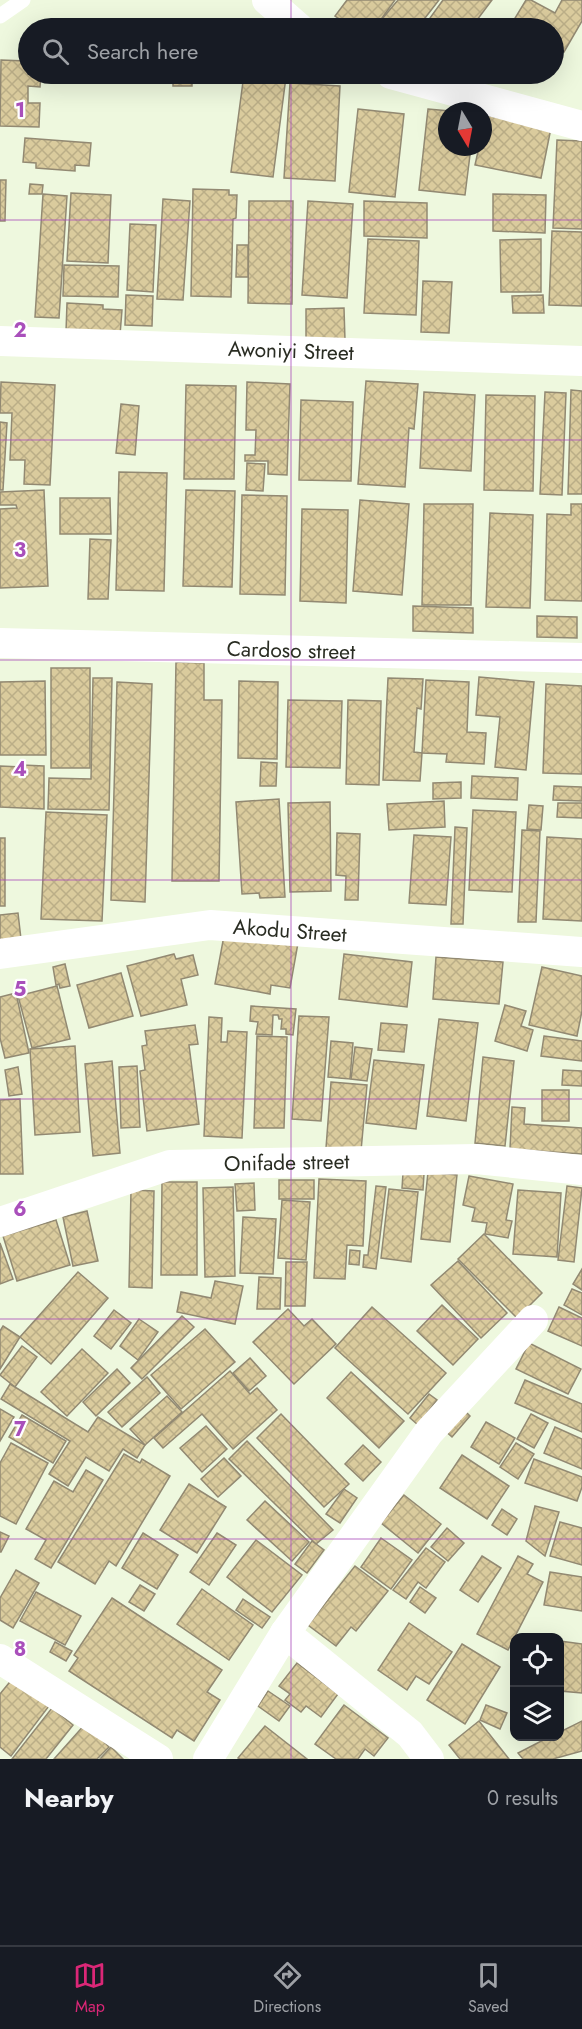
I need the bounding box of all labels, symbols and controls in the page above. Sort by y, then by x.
search box [18,18,564,84]
icon: search [39,35,72,68]
text: Search here [87,35,198,67]
text: 1 [15,96,25,125]
north arrow [438,102,492,156]
text: 2 [13,316,27,345]
street label: Awoniyi Street [227,334,354,368]
text: 3 [14,536,26,565]
street label: Cardoso street [226,634,356,667]
text: 4 [13,755,27,784]
street label: Akodu Street [232,912,348,950]
text: 5 [14,975,27,1004]
street label: Onifade street [224,1146,350,1179]
text: 6 [13,1195,27,1224]
text: 7 [14,1415,27,1444]
map controls [510,1633,564,1741]
button: locate [510,1633,564,1687]
text: 8 [14,1635,26,1664]
button: layers [510,1687,564,1741]
text: Nearby [24,1779,113,1817]
text: 0 results [487,1784,558,1813]
tab: Map [73,1959,106,2018]
tab: Directions [253,1959,321,2018]
tab: Saved [468,1959,509,2018]

